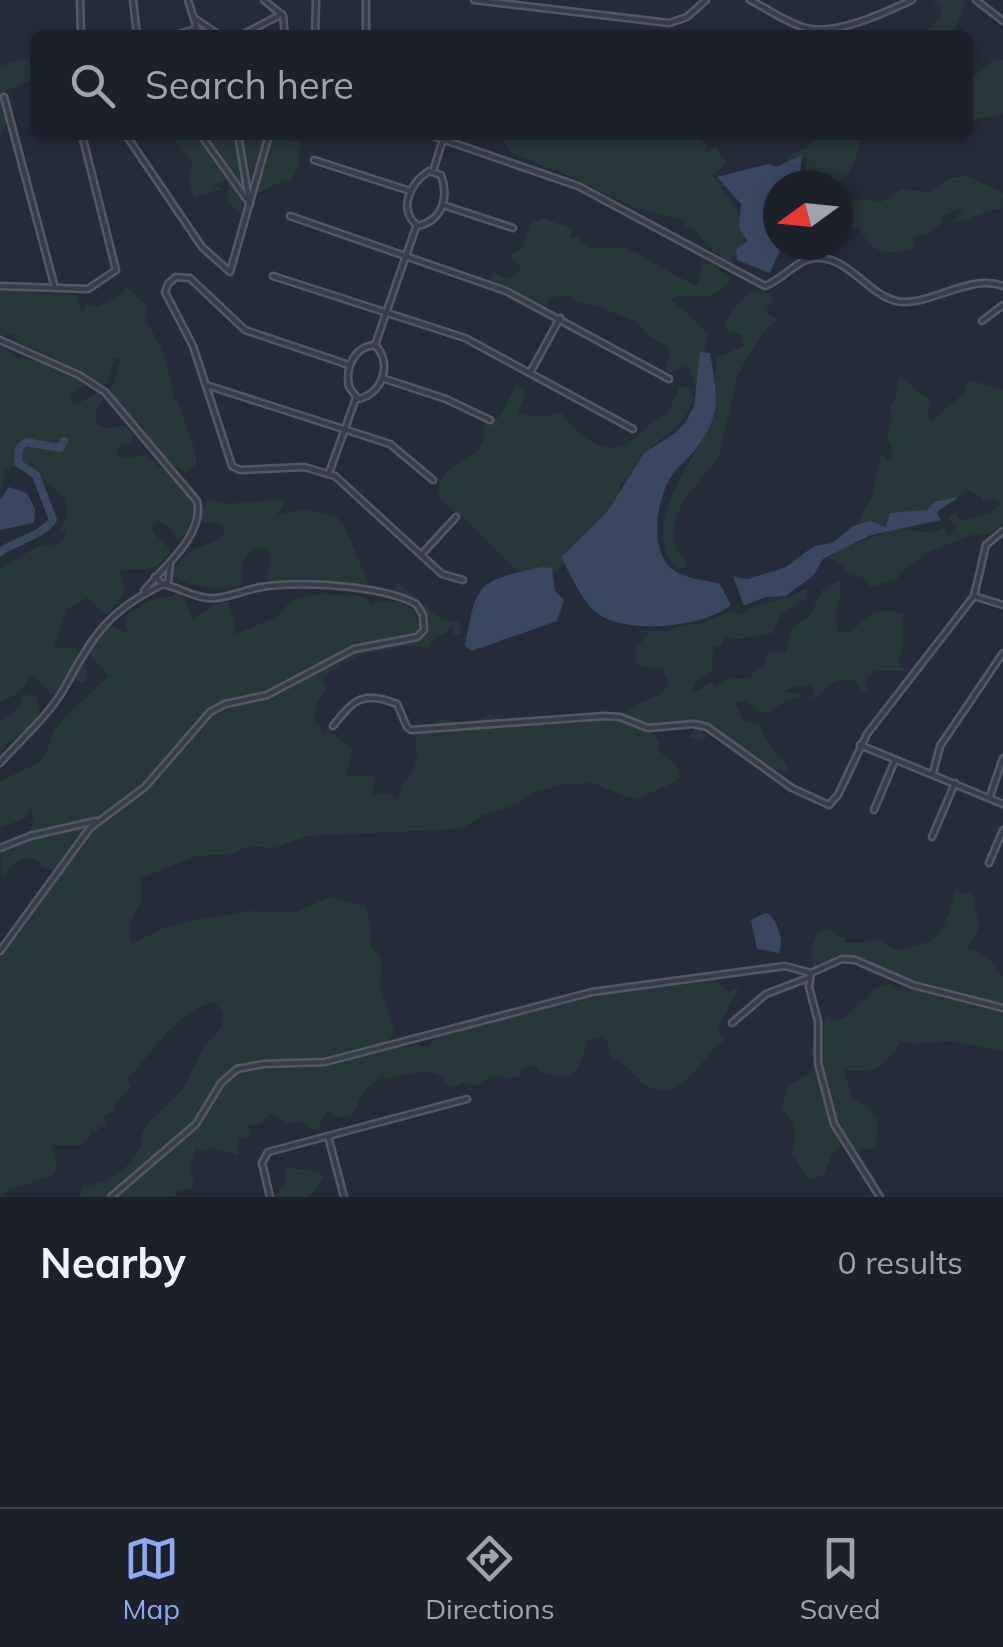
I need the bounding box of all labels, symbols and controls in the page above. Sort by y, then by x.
search box [30,30,973,140]
icon: search [65,58,120,113]
text: Search here [145,61,354,109]
north arrow [763,170,853,260]
text: Nearby [40,1236,186,1289]
text: 0 results [838,1242,963,1282]
tab: Map [123,1531,180,1626]
tab: Directions [425,1531,555,1626]
tab: Saved [800,1531,880,1626]

